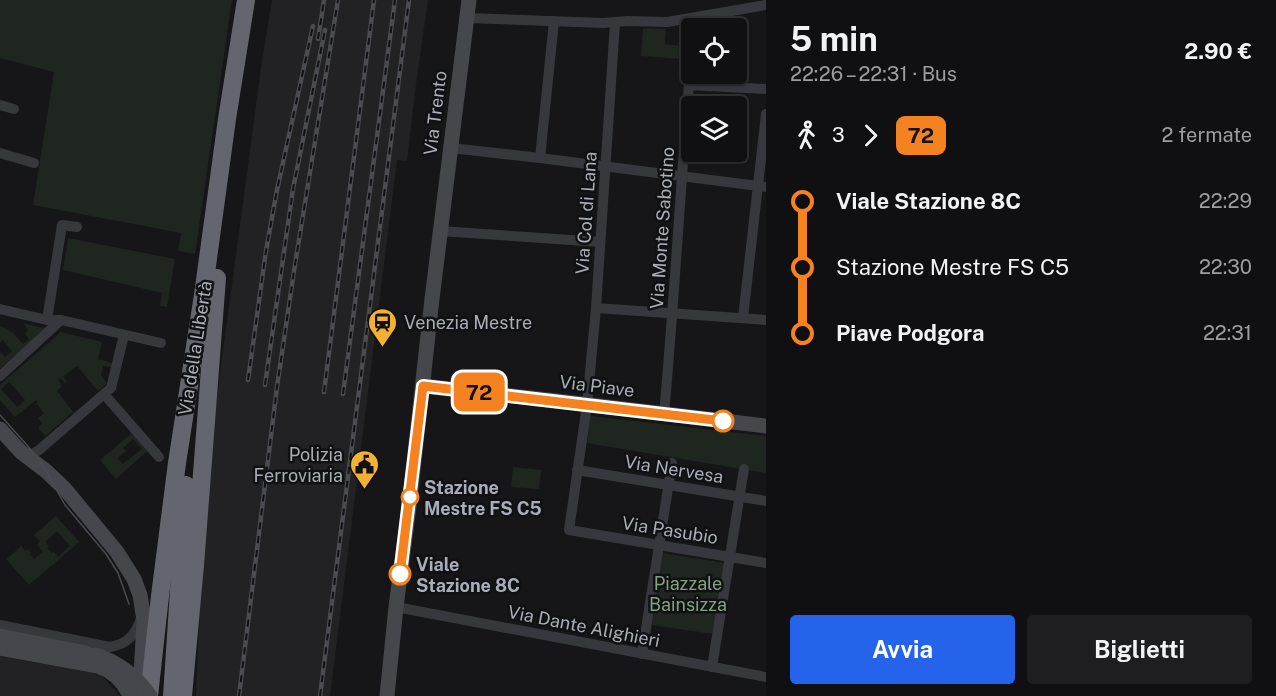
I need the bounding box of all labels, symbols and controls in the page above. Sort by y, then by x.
map controls [681,18,747,162]
button: locate [681,18,747,84]
text: 5 min [790,20,878,58]
text: 2.90 € [1184,38,1252,64]
text: 22:26 – 22:31 · Bus [790,62,957,86]
street label: Via Trento [419,70,451,156]
button: layers [681,96,747,162]
icon: walk [790,119,823,152]
icon: forward [854,119,887,152]
text: 3 [832,123,845,147]
text: 72 [908,123,934,148]
text: 2 fermate [1162,123,1252,147]
street label: Via Monte Sabotino [646,146,678,310]
street label: Via Col di Lana [571,151,601,275]
text: Viale Stazione 8C [836,188,1021,214]
text: 22:29 [1199,189,1252,213]
text: Stazione Mestre FS C5 [836,254,1069,280]
text: 22:30 [1199,255,1252,279]
street label: Via della Libertà [174,279,216,417]
station icon: Venezia Mestre [367,306,399,348]
place label: Venezia Mestre [404,312,532,333]
text: Piave Podgora [836,320,984,346]
text: 22:31 [1203,321,1252,345]
street label: Via Piave [558,371,636,401]
line badge: 72 [452,372,506,412]
text: 72 [466,380,492,405]
unlabelled marker [712,410,734,432]
place label: Polizia Ferroviaria [254,444,343,486]
public building icon: Polizia Ferroviaria [348,448,380,490]
street label: Via Nervesa [623,451,725,487]
place label: Stazione Mestre FS C5 [424,477,542,519]
marker: Stazione Mestre FS C5 [401,488,419,506]
street label: Via Pasubio [620,512,720,548]
place label: Viale Stazione 8C [416,554,520,596]
marker: Viale Stazione 8C [389,563,411,585]
park label: Piazzale Bainsizza [649,573,727,615]
street label: Via Dante Alighieri [506,601,662,651]
button: Avvia [790,615,1015,684]
button: Biglietti [1027,615,1252,684]

